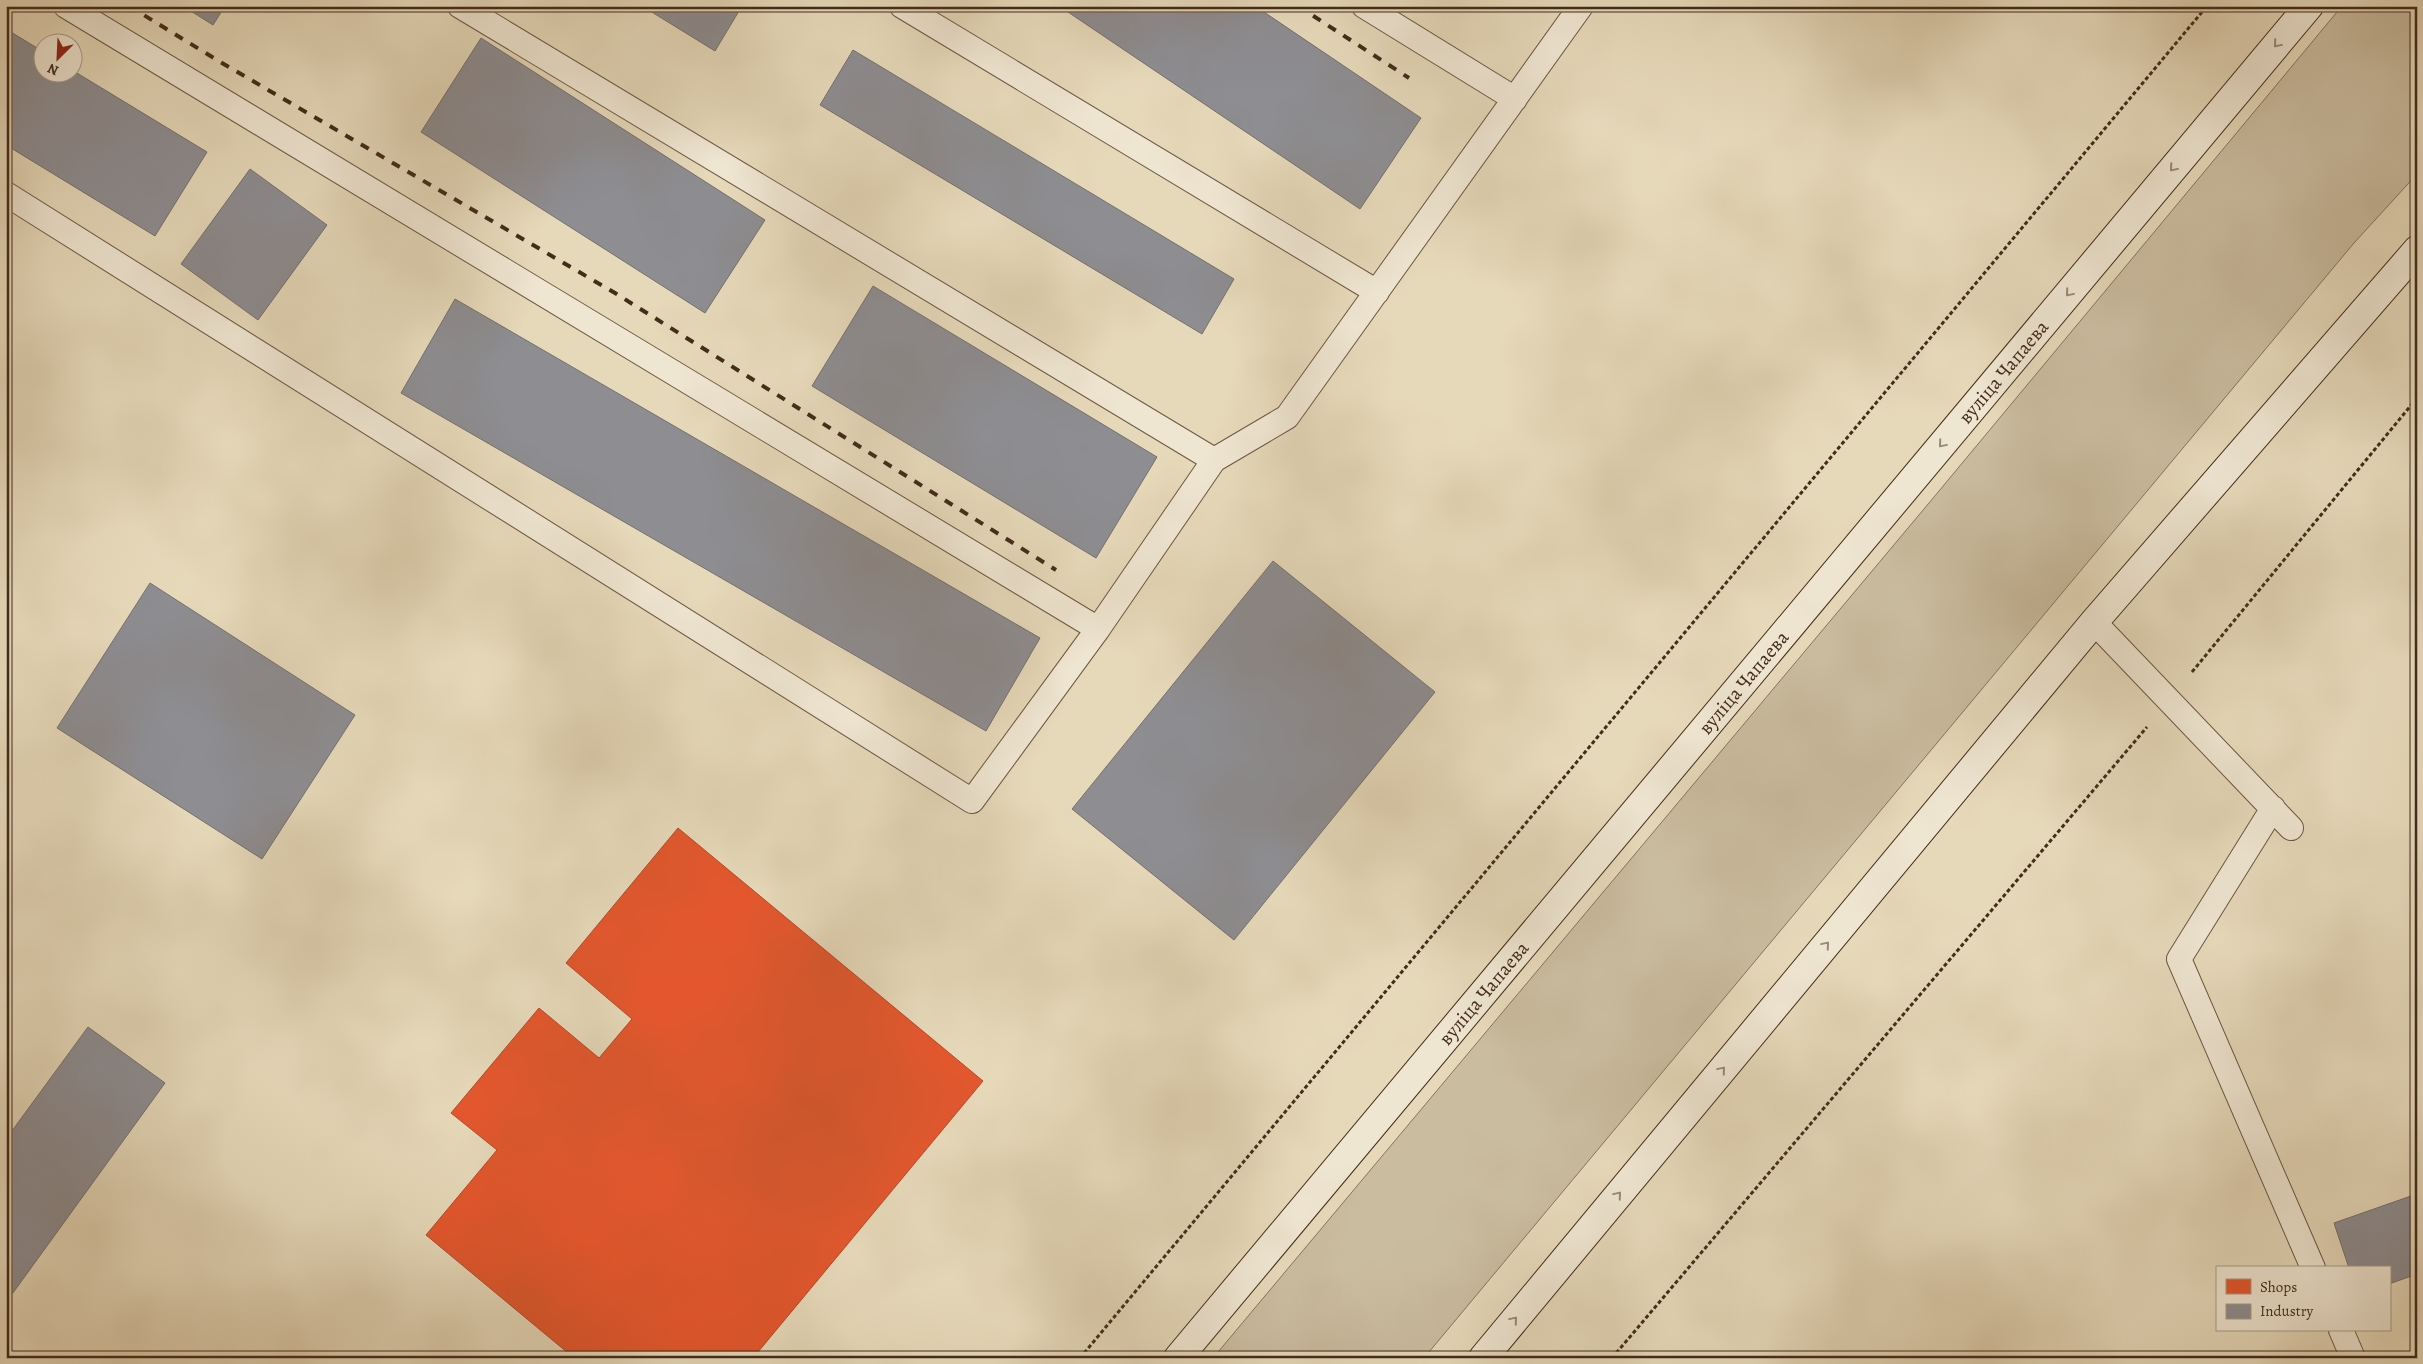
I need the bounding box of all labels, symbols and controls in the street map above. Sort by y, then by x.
north arrow [32,32,82,82]
one-way arrow [2274,38,2283,47]
text: N [44,59,61,80]
one-way arrow [2170,163,2179,172]
one-way arrow [2066,287,2074,296]
street label: вуліца Чапаева [1952,313,2055,429]
one-way arrow [1939,439,1948,448]
street label: вуліца Чапаева [1692,624,1795,740]
street label: вуліца Чапаева [1432,935,1535,1051]
one-way arrow [1820,942,1828,951]
one-way arrow [1716,1067,1724,1076]
one-way arrow [1612,1192,1621,1201]
legend [2216,1266,2390,1332]
text: Shops [2260,1277,2297,1297]
text: Industry [2260,1301,2314,1321]
one-way arrow [1509,1317,1518,1326]

